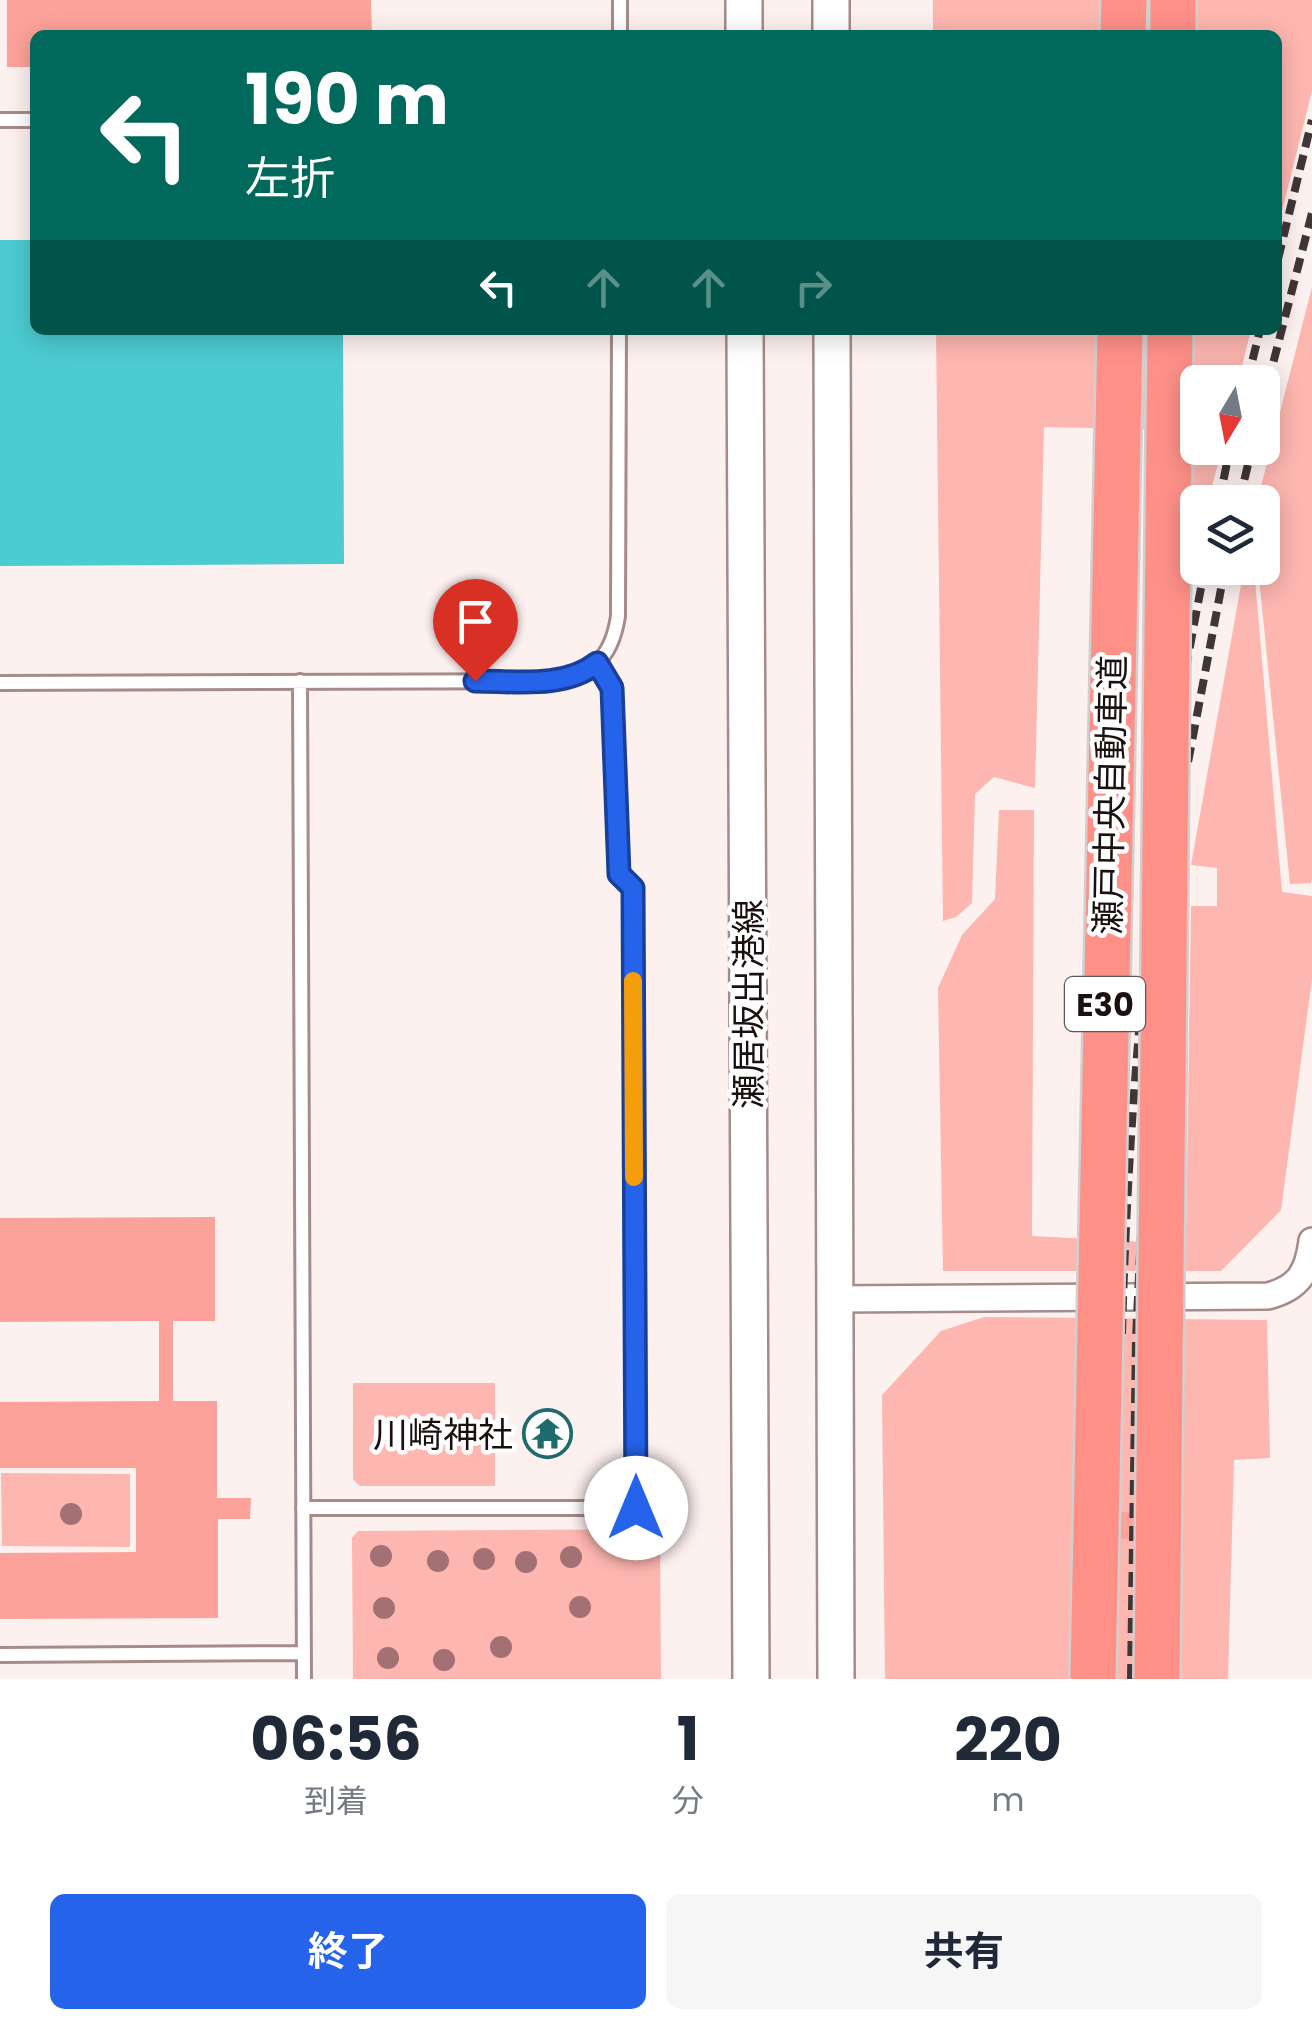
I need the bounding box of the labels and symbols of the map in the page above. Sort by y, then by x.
north arrow [1180,365,1280,465]
pin [433,579,518,682]
street label: 瀬戸中央自動車道 [1083,655,1137,935]
street label: 瀬居坂出港線 [724,899,773,1109]
road number: E30 [1065,977,1145,1031]
temple icon: 川崎神社 [522,1408,574,1460]
place label: 川崎神社 [373,1410,513,1459]
position arrow [584,1456,688,1560]

